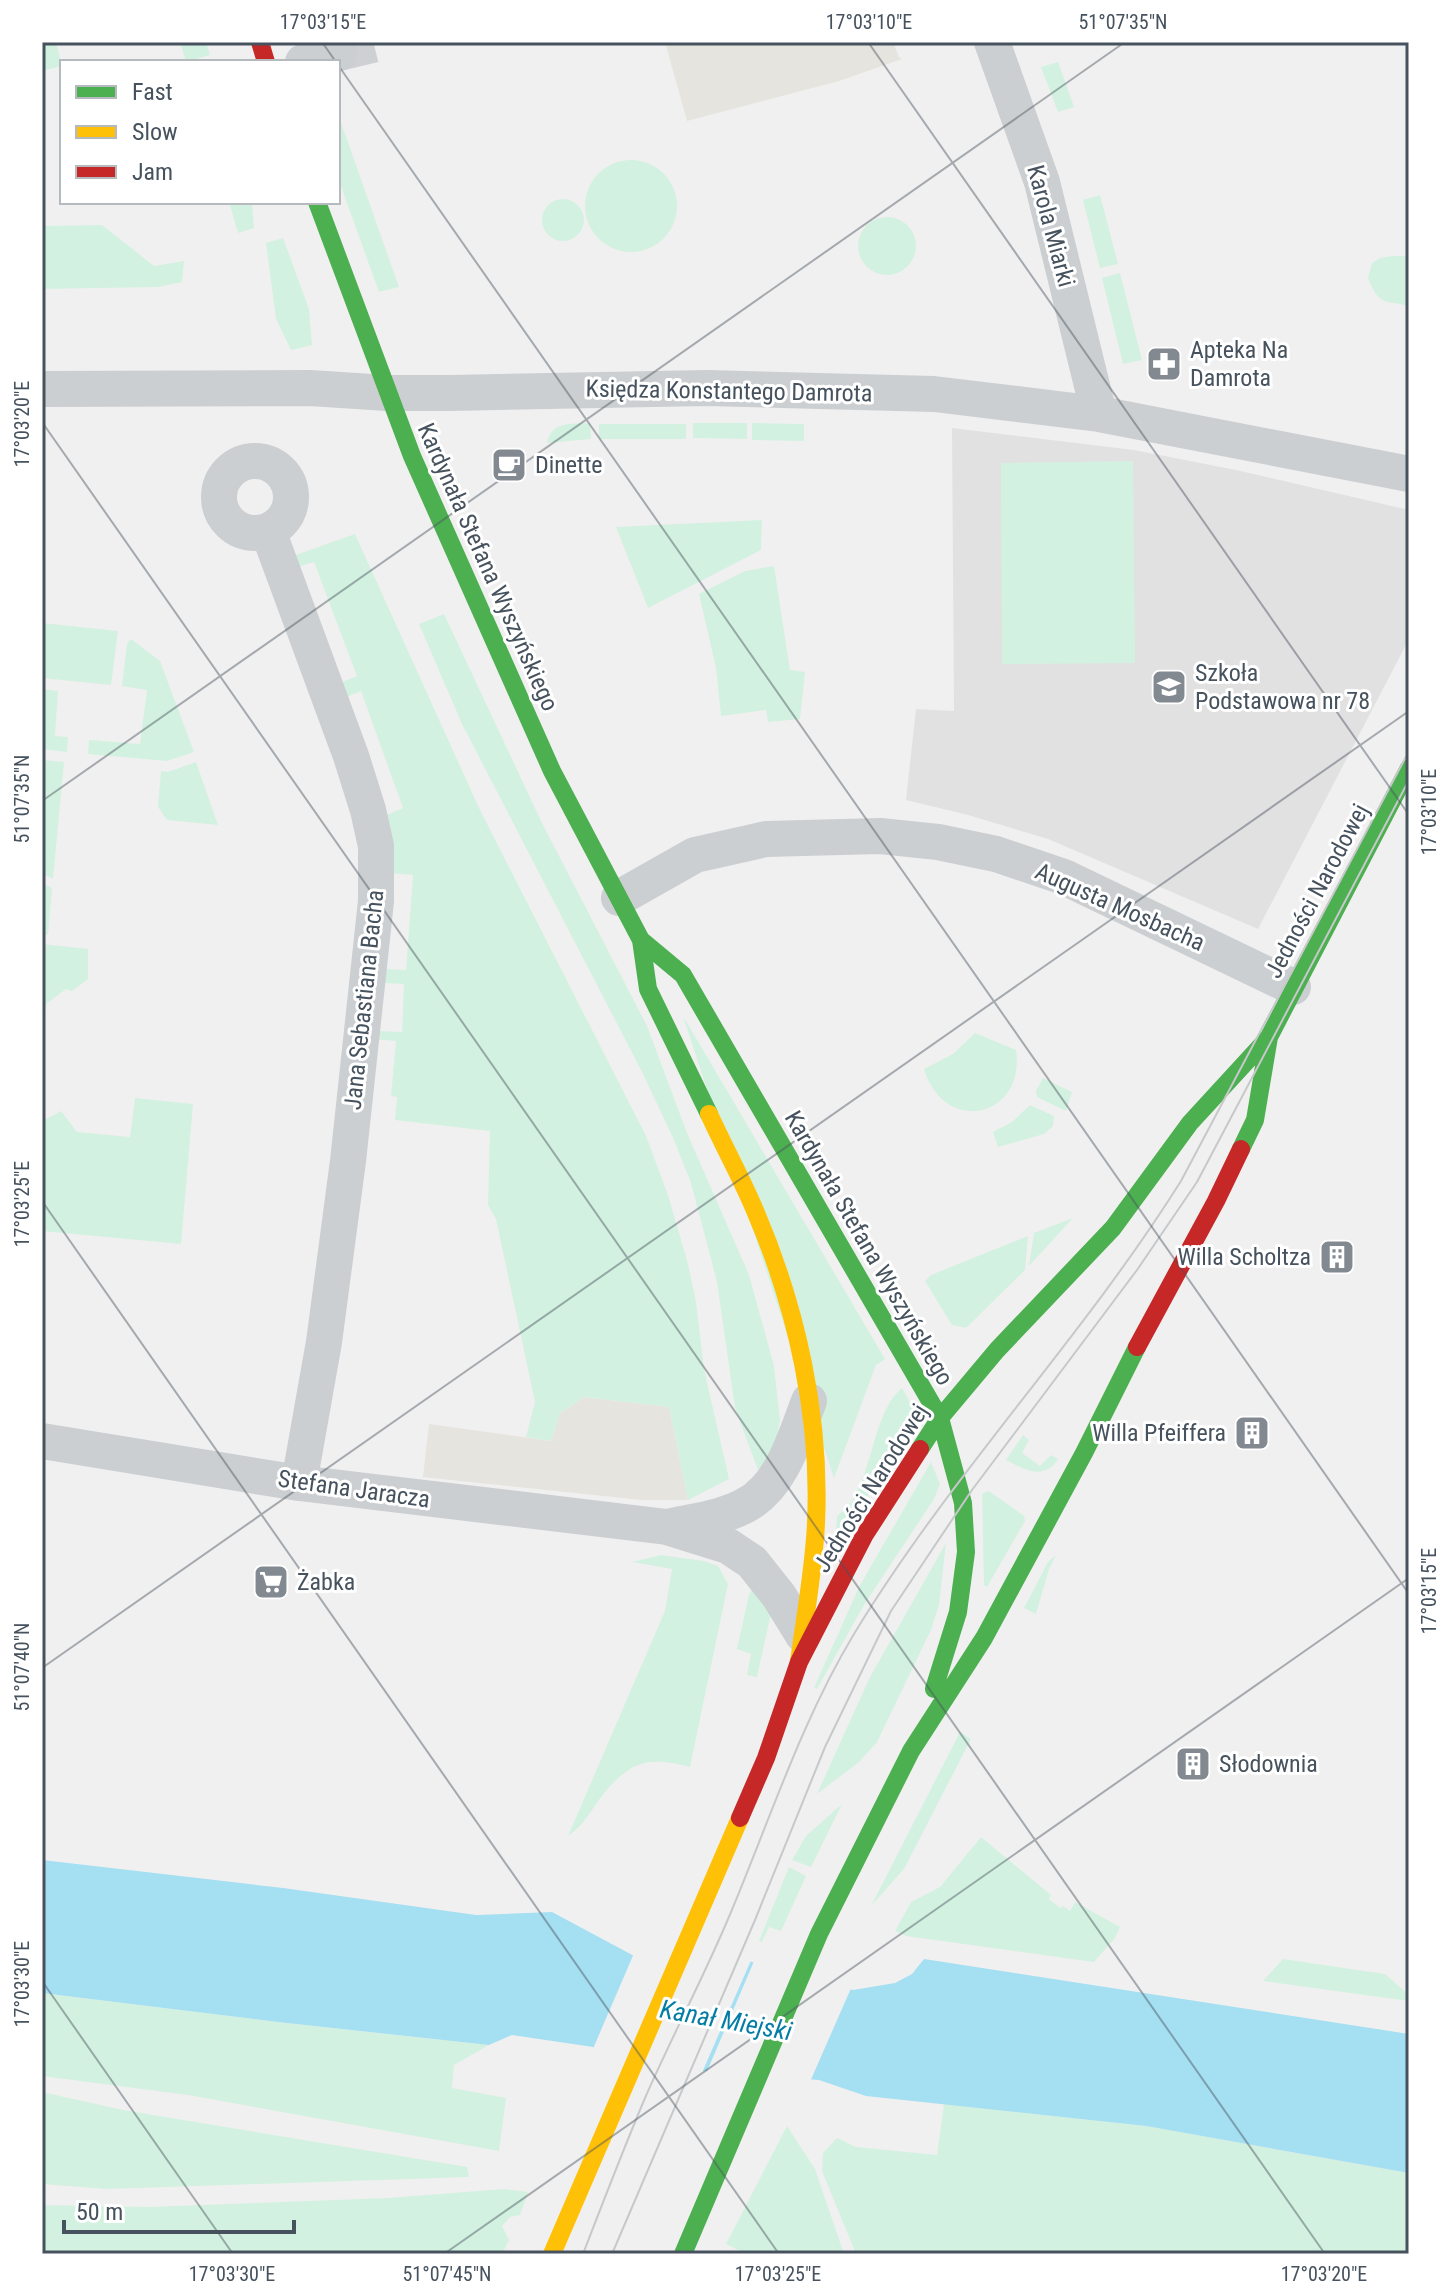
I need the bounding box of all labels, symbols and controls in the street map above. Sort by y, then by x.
text: 17°03'15"E [280,10,366,34]
text: 17°03'10"E [826,10,912,34]
text: 51°07'35"N [1078,10,1168,34]
legend [60,60,340,204]
text: Fast [132,78,173,106]
text: Slow [132,118,178,146]
text: Jam [132,158,173,186]
street label: Karola Miarki [1021,162,1081,290]
place label: Apteka Na Damrota [1190,336,1288,392]
pharmacy icon: Apteka Na Damrota [1145,345,1183,383]
street label: Księdza Konstantego Damrota [585,375,873,407]
text: 17°03'20"E [10,381,34,467]
street label: Kardynała Stefana Wyszyńskiego [412,419,564,715]
cafe icon: Dinette [490,446,528,484]
place label: Dinette [535,451,603,479]
place label: Szkoła Podstawowa nr 78 [1195,659,1370,715]
school or university icon: Szkoła Podstawowa nr 78 [1150,668,1188,706]
text: 51°07'35"N [10,754,34,844]
text: 17°03'10"E [1417,769,1441,855]
street label: Jedności Narodowej [1259,799,1375,983]
street label: Augusta Mosbacha [1031,857,1209,957]
street label: Jana Sebastiana Bacha [339,889,389,1111]
street label: Kardynała Stefana Wyszyńskiego [779,1106,959,1390]
text: 17°03'25"E [10,1161,34,1247]
building icon: Willa Scholtza [1318,1238,1356,1276]
place label: Willa Scholtza [1177,1243,1311,1271]
street label: Jedności Narodowej [808,1399,934,1577]
building icon: Willa Pfeiffera [1233,1414,1271,1452]
place label: Willa Pfeiffera [1092,1419,1226,1447]
street label: Stefana Jaracza [276,1464,432,1514]
text: 17°03'15"E [1417,1548,1441,1634]
supermarket icon: Żabka [252,1563,290,1601]
place label: Żabka [297,1568,355,1596]
text: 51°07'40"N [10,1622,34,1712]
building icon: Słodownia [1174,1745,1212,1783]
place label: Słodownia [1219,1750,1318,1778]
text: 17°03'30"E [10,1941,34,2027]
water label: Kanał Miejski [658,1994,794,2046]
scale bar [64,2184,294,2234]
text: 50 m [76,2198,123,2226]
text: 17°03'30"E [189,2262,275,2286]
text: 51°07'45"N [402,2262,492,2286]
text: 17°03'25"E [735,2262,821,2286]
text: 17°03'20"E [1281,2262,1367,2286]

